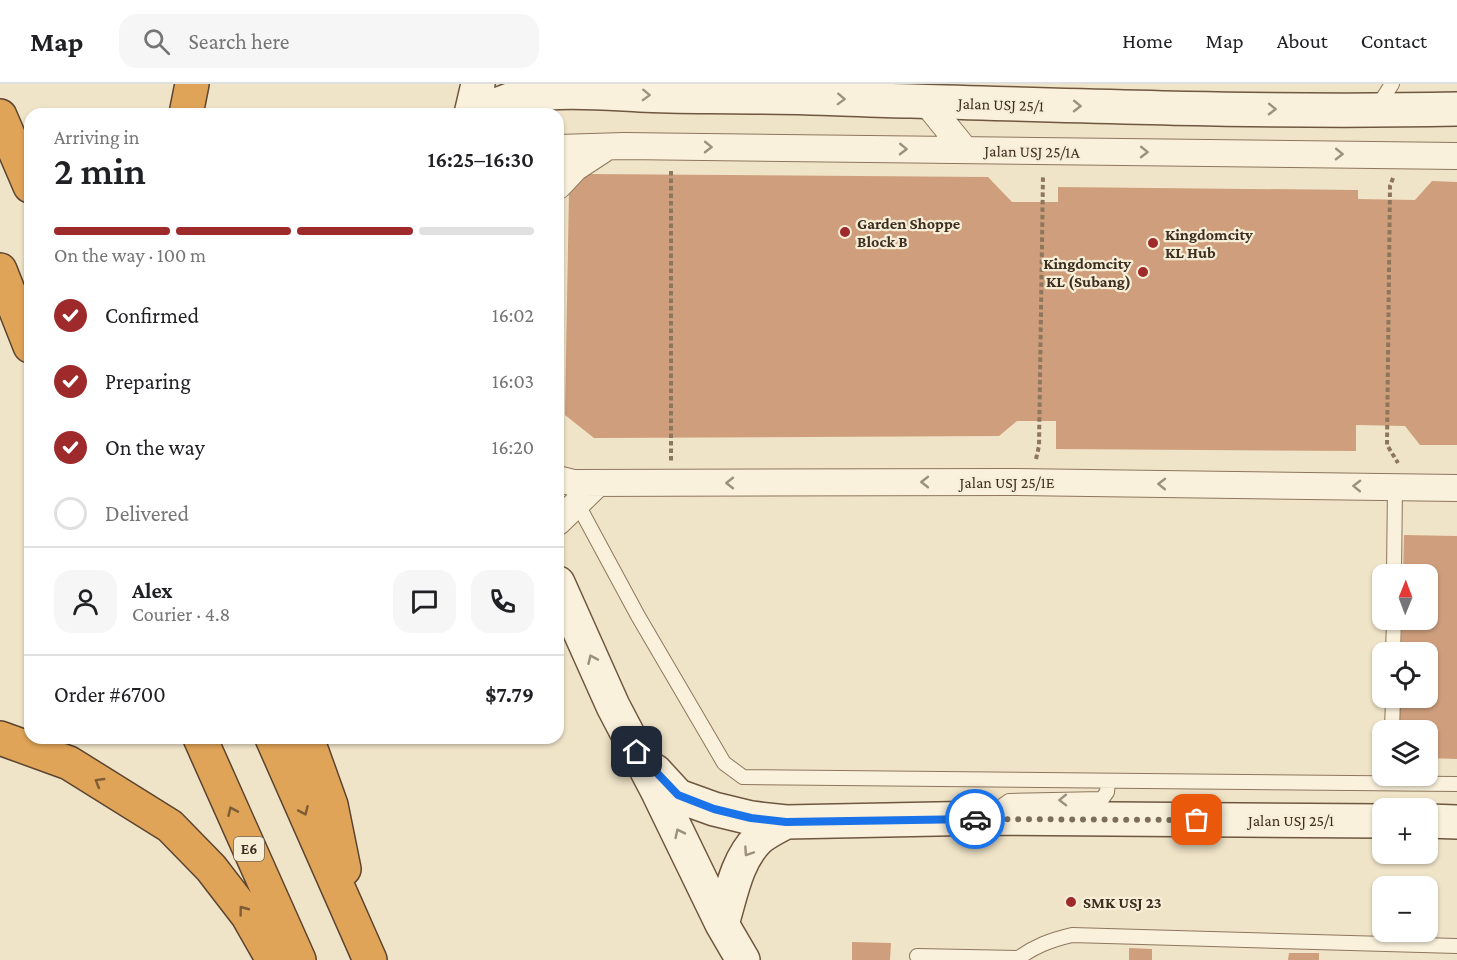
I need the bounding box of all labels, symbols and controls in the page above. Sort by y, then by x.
search box [119,14,539,68]
icon: search [140,25,173,58]
text: Map [30,26,83,57]
text: Search here [188,29,289,54]
text: Home [1122,29,1172,53]
text: Map [1205,29,1244,53]
text: About [1277,29,1328,53]
text: Contact [1361,29,1427,53]
one-way arrow [641,89,650,102]
one-way arrow [836,93,845,105]
street label: Jalan USJ 25/1 [956,94,1044,115]
one-way arrow [1073,100,1082,112]
one-way arrow [1268,103,1277,116]
text: Arriving in [54,126,139,148]
one-way arrow [703,141,712,153]
street label: Jalan USJ 25/1A [982,142,1081,162]
one-way arrow [898,143,907,155]
one-way arrow [1139,146,1148,158]
text: 16:25–16:30 [428,147,534,172]
one-way arrow [1334,148,1343,160]
text: 2 min [54,149,146,192]
place label: Garden Shoppe Block B [857,215,961,250]
marker: Garden Shoppe Block B [838,225,852,239]
place label: Kingdomcity KL Hub [1165,226,1253,261]
marker: Kingdomcity KL Hub [1146,236,1160,250]
text: On the way · 100 m [54,244,206,266]
place label: Kingdomcity KL (Subang) [1043,255,1131,291]
marker: Kingdomcity KL (Subang) [1136,265,1150,279]
icon: check [54,299,87,332]
text: Confirmed [105,303,199,328]
text: 16:02 [492,304,534,326]
icon: check [54,365,87,398]
text: Preparing [105,369,191,394]
text: 16:03 [492,370,534,392]
icon: check [54,431,87,464]
text: On the way [105,435,205,460]
text: 16:20 [492,436,534,458]
street label: Jalan USJ 25/1E [958,474,1055,492]
one-way arrow [920,476,929,488]
one-way arrow [725,477,734,489]
one-way arrow [1157,477,1166,490]
one-way arrow [1352,480,1361,492]
text: Delivered [105,501,189,526]
north arrow [1372,564,1438,630]
map controls [1372,564,1438,942]
button: person [54,570,117,633]
button: chat [393,570,456,633]
button: phone [471,570,534,633]
text: Alex [132,578,173,603]
text: Courier · 4.8 [132,603,230,625]
button: locate [1372,642,1438,708]
one-way arrow [587,654,599,665]
text: Order #6700 [54,682,166,707]
text: $7.79 [485,682,534,707]
button: layers [1372,720,1438,786]
pin [611,726,662,777]
icon: home [620,735,653,768]
one-way arrow [95,777,105,789]
courier [945,789,1005,849]
one-way arrow [1058,794,1067,806]
pin [1171,794,1222,845]
button: + [1372,798,1438,864]
icon: car [959,803,992,836]
icon: bag [1180,803,1213,836]
one-way arrow [297,804,309,815]
one-way arrow [227,806,239,817]
street label: Jalan USJ 25/1 [1246,812,1334,830]
one-way arrow [674,829,686,840]
road number: E6 [234,837,264,861]
one-way arrow [744,846,755,857]
button: − [1372,876,1438,942]
place label: SMK USJ 23 [1083,894,1162,911]
marker: SMK USJ 23 [1064,895,1078,909]
one-way arrow [239,905,250,916]

